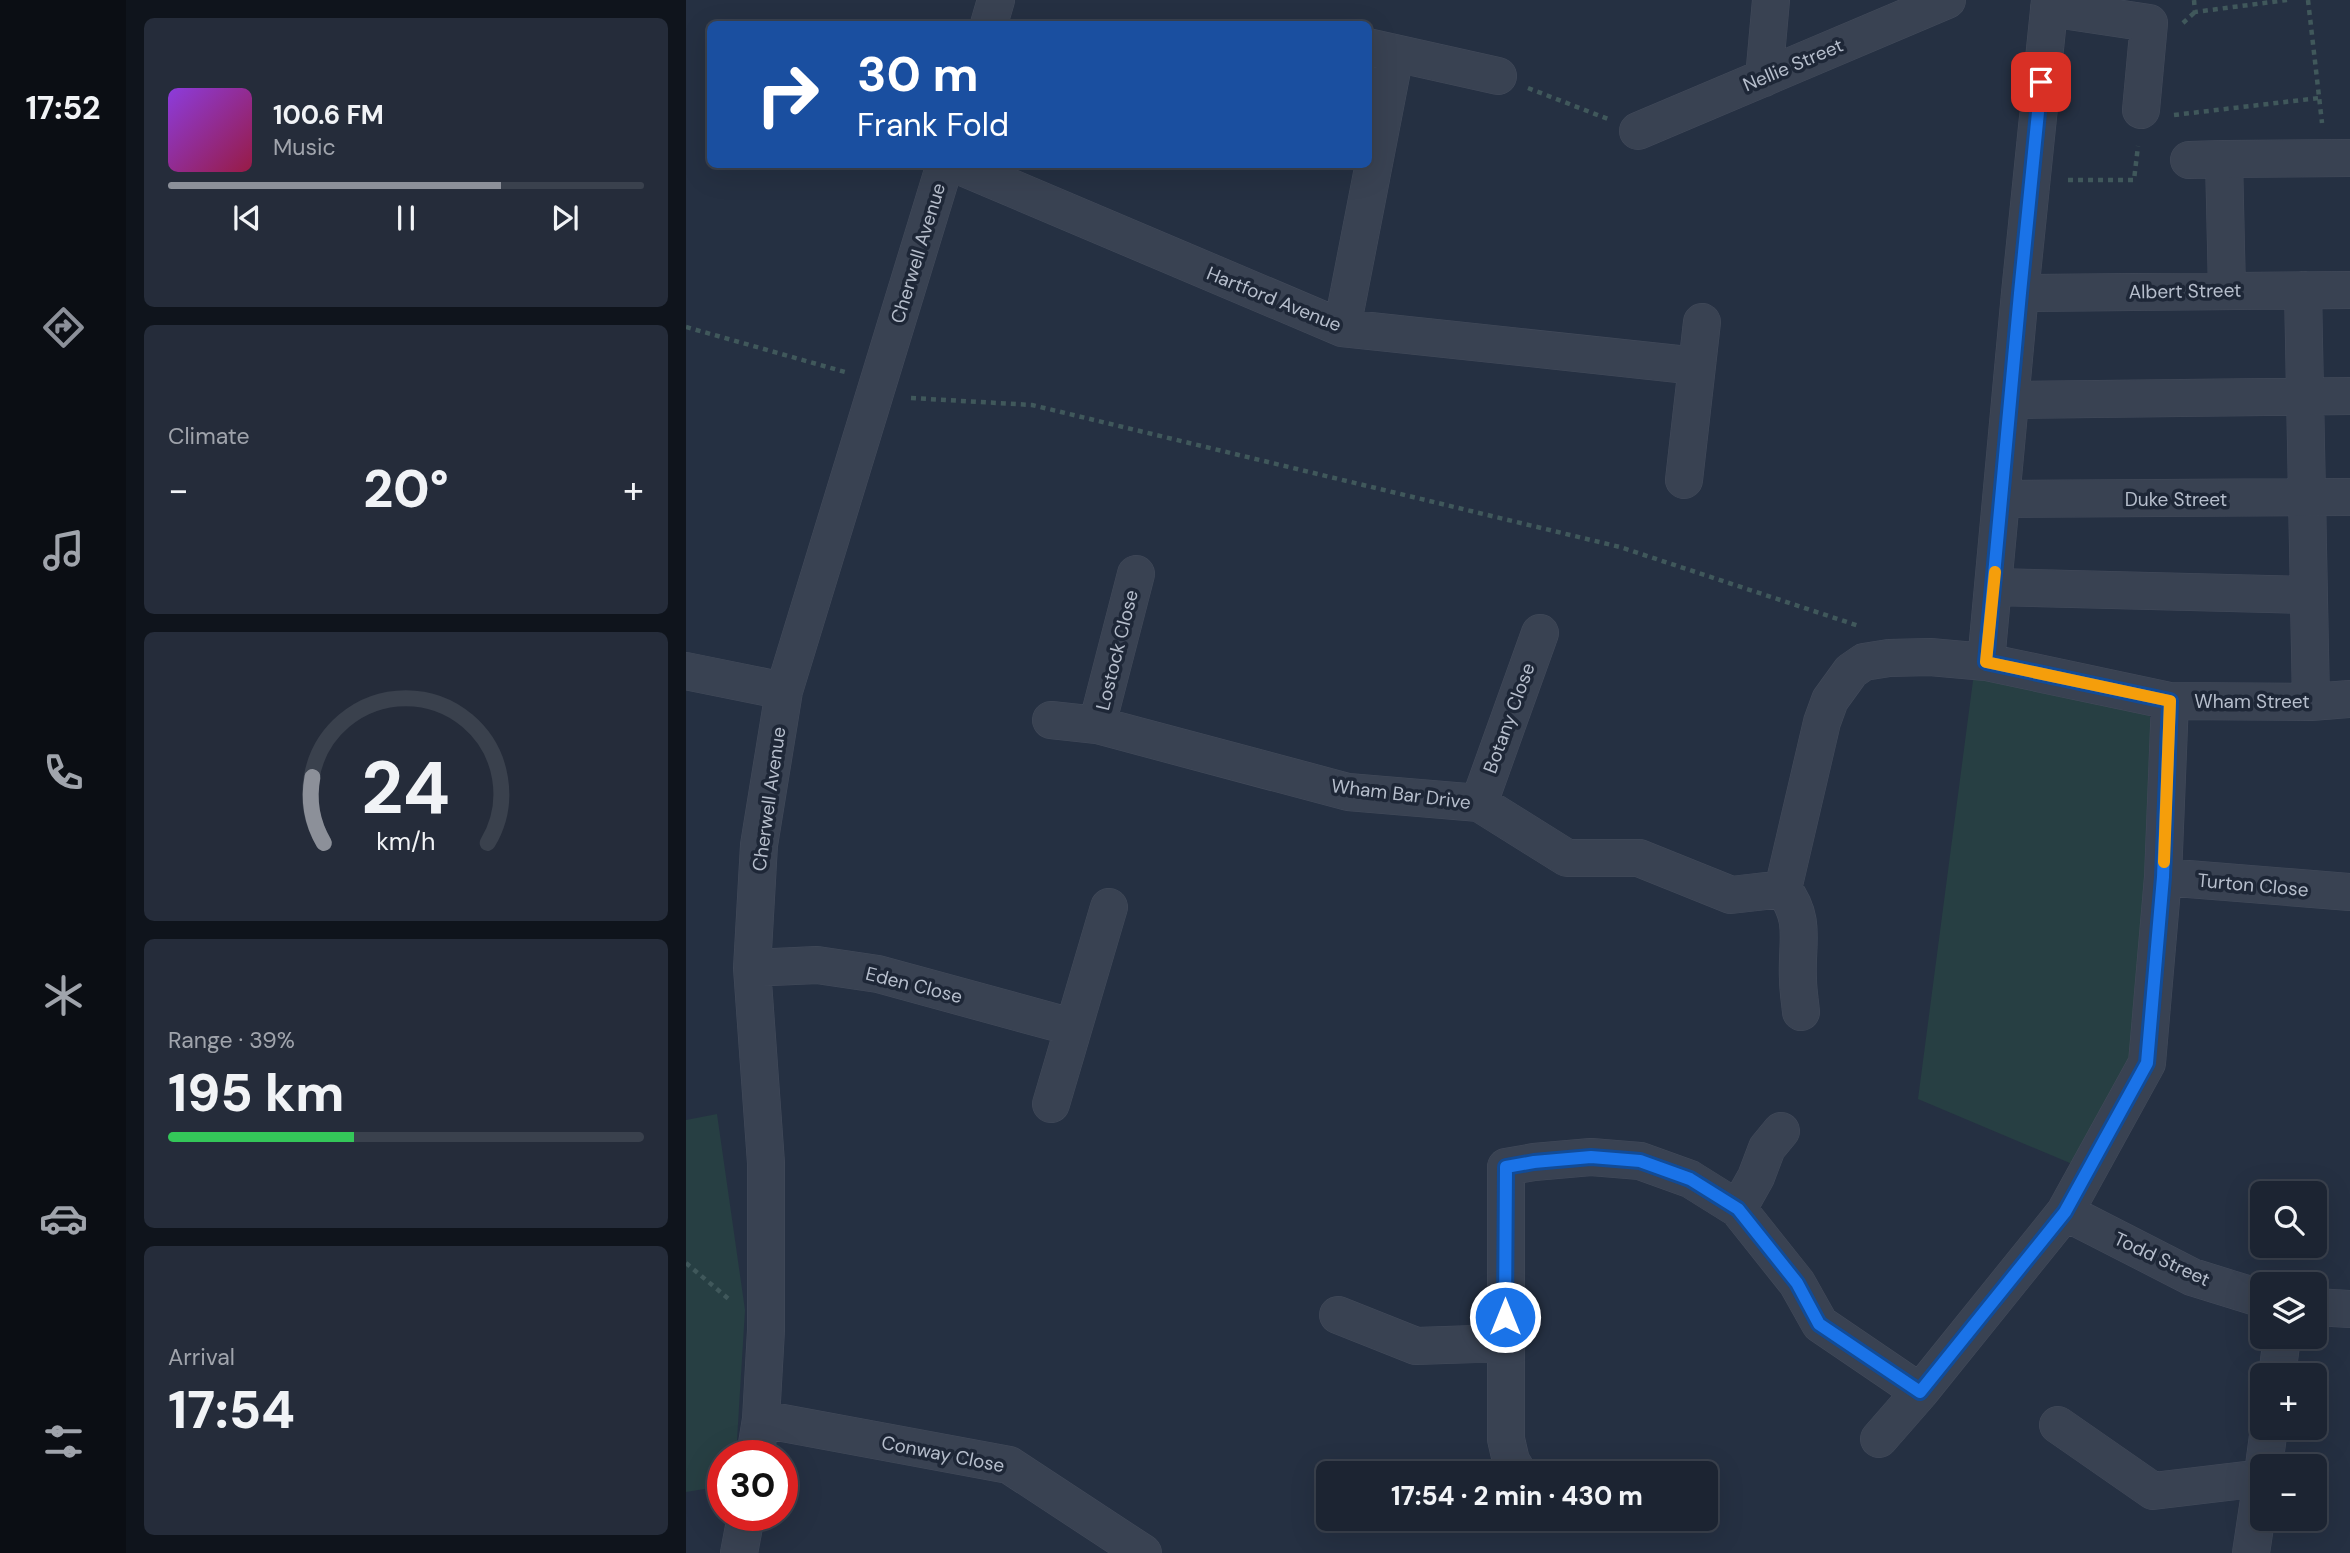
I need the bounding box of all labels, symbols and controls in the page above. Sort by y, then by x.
street label: Nellie Street [1739,33,1847,97]
text: 30 m [857,42,979,106]
icon: right [742,49,833,140]
pin [2011,52,2071,112]
icon: arrive [2022,63,2060,101]
text: 17:52 [25,87,101,129]
text: 100.6 FM [273,98,384,132]
text: Frank Fold [857,104,1009,146]
text: Music [273,132,336,162]
street label: Cherwell Avenue [885,180,951,326]
icon: previous [228,199,266,237]
icon: pause [387,199,425,237]
icon: next [546,199,584,237]
street label: Hartford Avenue [1203,261,1345,337]
street label: Albert Street [2128,278,2242,304]
icon: directions [39,303,88,352]
text: Climate [168,421,250,451]
text: 20° [363,455,449,523]
text: − [168,465,189,515]
text: + [623,465,644,515]
street label: Duke Street [2125,487,2227,512]
icon: music [39,526,88,575]
street label: Lostock Close [1090,587,1144,713]
street label: Botany Close [1477,659,1541,777]
street label: Wham Street [2194,689,2310,714]
street label: Cherwell Avenue [747,725,791,873]
text: 24 [362,741,450,836]
icon: phone [39,748,88,797]
street label: Wham Bar Drive [1330,773,1472,815]
text: km/h [376,824,436,857]
street label: Turton Close [2196,868,2310,902]
street label: Eden Close [863,961,965,1009]
icon: climate [39,971,88,1020]
text: Range · 39% [168,1025,295,1055]
text: 195 km [168,1059,344,1127]
map controls [2250,1181,2327,1531]
button: search [2250,1181,2327,1258]
icon: car [39,1194,88,1243]
street label: Todd Street [2110,1226,2214,1292]
button: layers [2250,1272,2327,1349]
position arrow [1468,1280,1542,1354]
text: Arrival [168,1342,235,1372]
button: + [2250,1363,2327,1440]
text: 17:54 [168,1376,295,1444]
icon: filters [39,1417,88,1466]
street label: Conway Close [879,1430,1007,1478]
speed limit sign: 30 [707,1440,798,1531]
button: − [2250,1454,2327,1531]
text: 17:54 · 2 min · 430 m [1391,1479,1643,1513]

